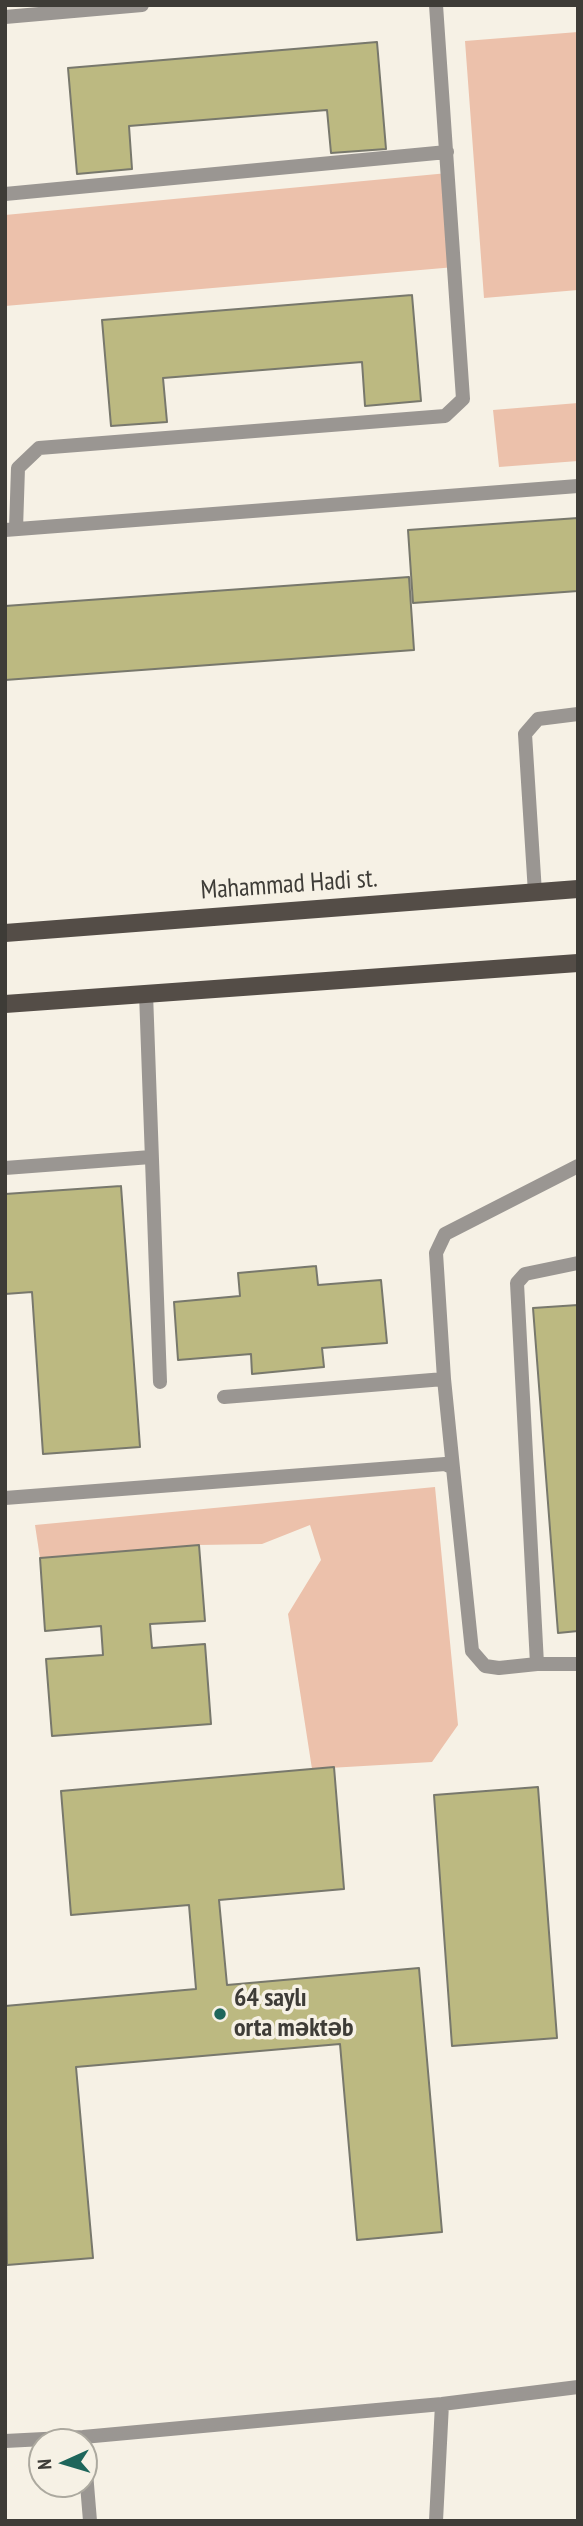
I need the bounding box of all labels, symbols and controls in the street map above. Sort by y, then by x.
street label: Mahammad Hadi st. [200,863,378,907]
place label: 64 saylı orta məktəb [234,1983,353,2044]
marker: 64 saylı orta məktəb [212,2006,228,2022]
north arrow [28,2428,98,2498]
text: N [32,2458,56,2470]

